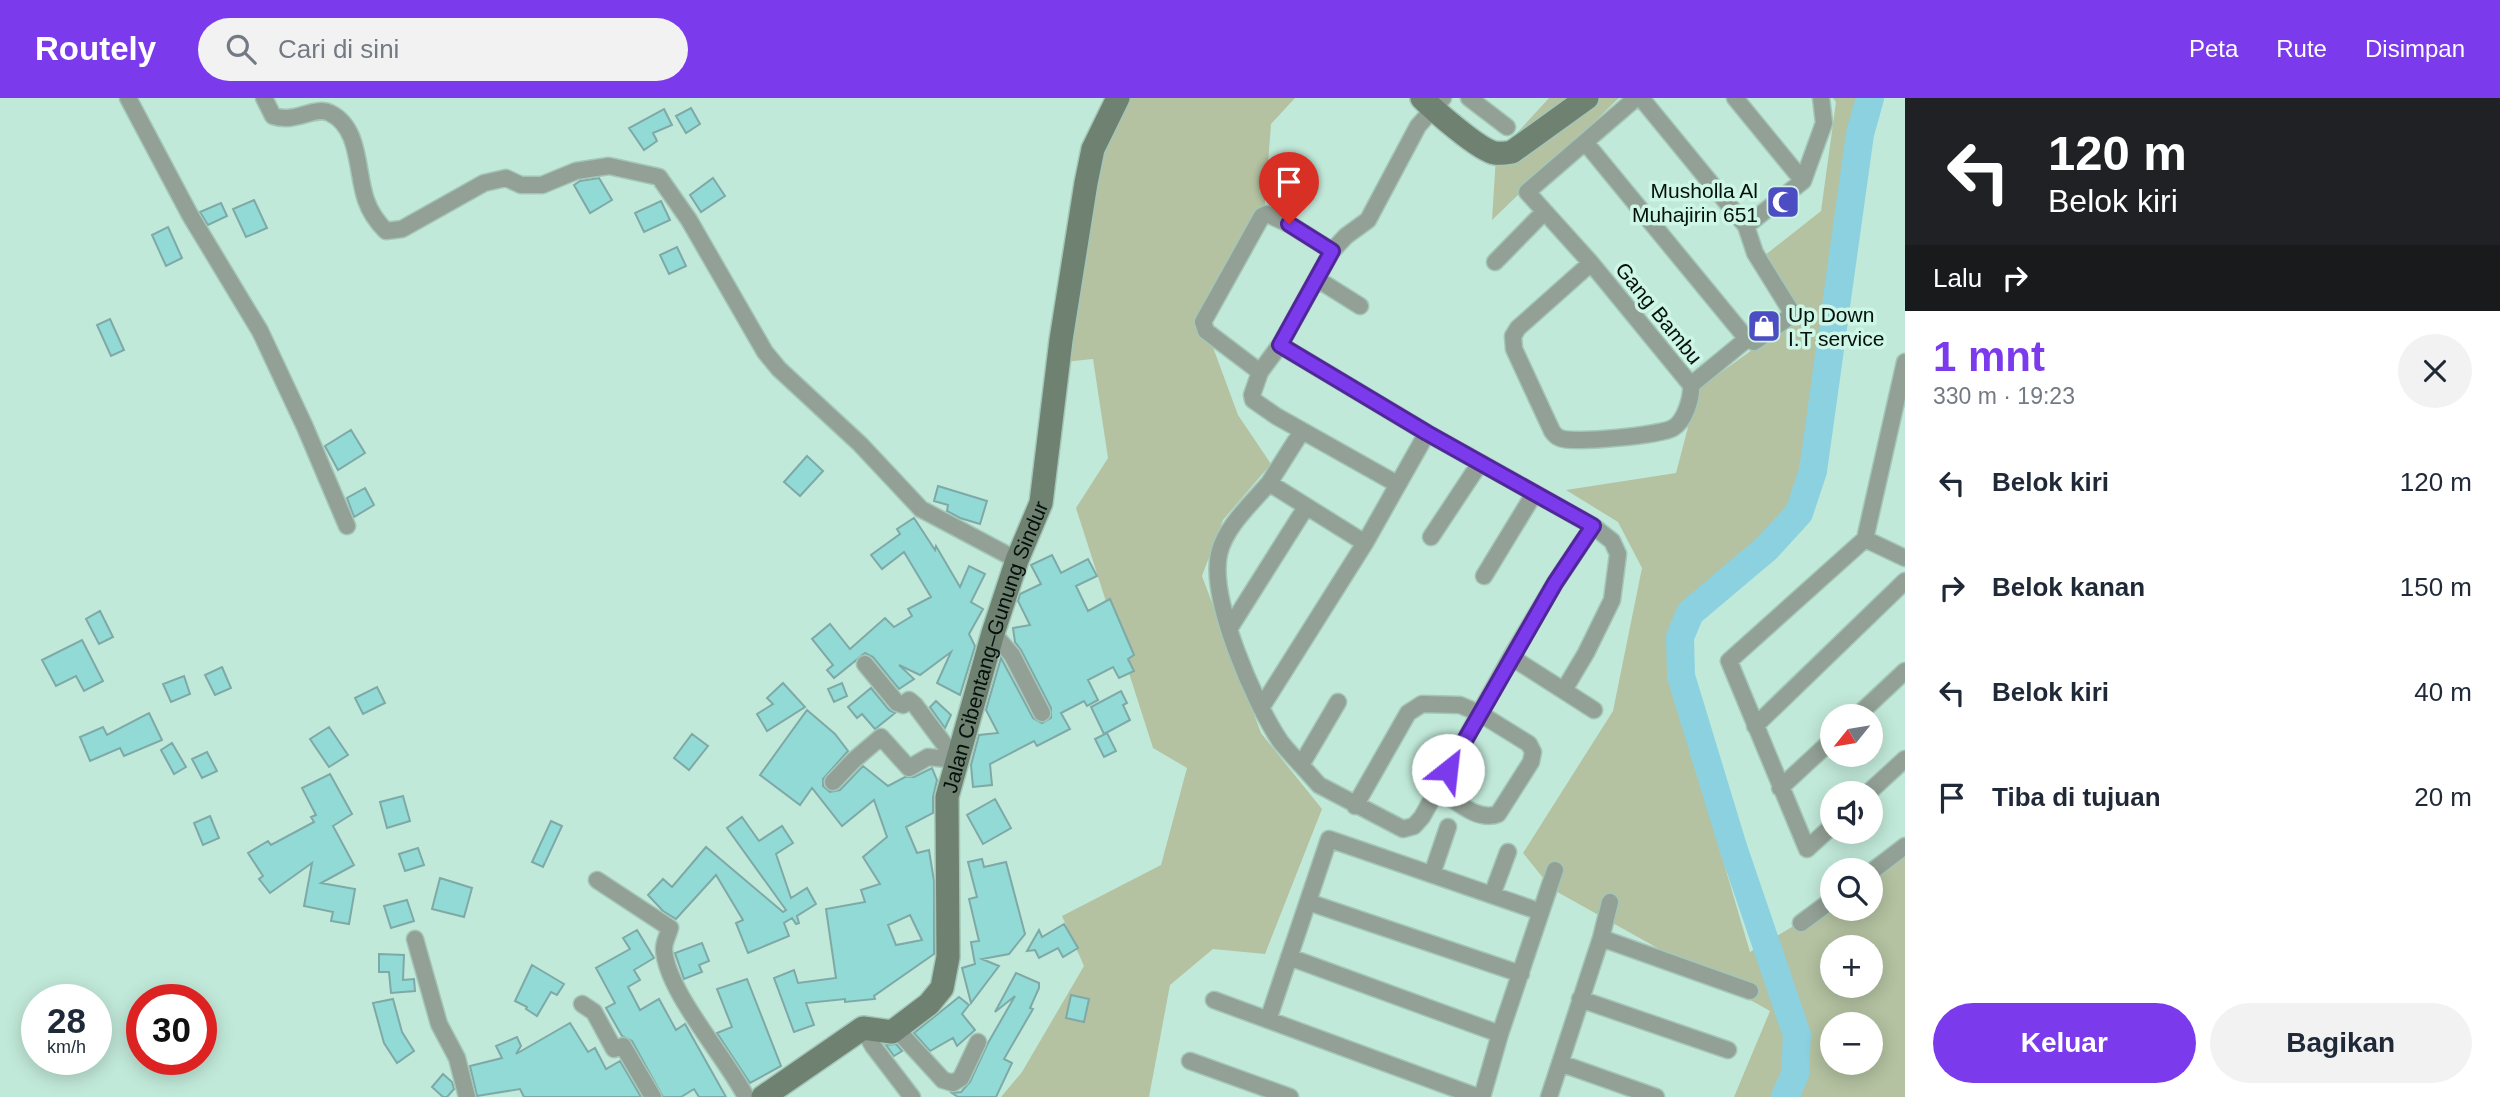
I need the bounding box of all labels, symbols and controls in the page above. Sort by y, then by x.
search box [198,18,688,81]
text: Routely [35,30,156,67]
icon: search [222,30,260,68]
text: Cari di sini [278,34,399,64]
text: Peta [2189,35,2238,62]
text: Rute [2276,35,2327,62]
text: Disimpan [2365,35,2465,62]
icon: left [1933,126,2024,217]
text: 120 m [2048,126,2187,180]
pin [1259,152,1319,224]
icon: arrive [1270,163,1308,201]
place label: Musholla Al Muhajirin 651 [1632,179,1758,226]
mosque icon: Musholla Al Muhajirin 651 [1764,183,1802,221]
text: Belok kiri [2048,183,2178,219]
street label: Gang Bambu [1611,258,1707,368]
icon: right [1996,259,2034,297]
text: Lalu [1933,263,1982,293]
place label: Up Down I.T service [1788,303,1884,350]
shop icon: Up Down I.T service [1745,307,1783,345]
text: 1 mnt [1933,333,2045,380]
button: close [2398,334,2472,408]
text: 330 m · 19:23 [1933,383,2075,409]
icon: left [1933,464,1971,502]
text: Belok kiri [1992,467,2109,497]
text: 120 m [2400,467,2472,497]
street label: Jalan Cibentang–Gunung Sindur [937,498,1052,795]
icon: right [1933,569,1971,607]
text: Belok kanan [1992,572,2145,602]
text: 150 m [2400,572,2472,602]
icon: left [1933,674,1971,712]
text: Belok kiri [1992,677,2109,707]
text: 40 m [2414,677,2472,707]
north arrow [1820,704,1883,766]
map controls [1820,704,1883,1075]
position arrow [1411,733,1485,807]
icon: arrive [1933,779,1971,817]
button: sound [1820,781,1883,844]
text: Tiba di tujuan [1992,782,2161,812]
text: 20 m [2414,782,2472,812]
button: search [1820,858,1883,921]
button: + [1820,935,1883,998]
speed limit sign: 30 [126,984,217,1075]
text: 28 [47,1001,86,1040]
button: Keluar [1933,1003,2196,1083]
button: Bagikan [2210,1003,2472,1083]
button: − [1820,1012,1883,1075]
text: km/h [47,1037,86,1057]

